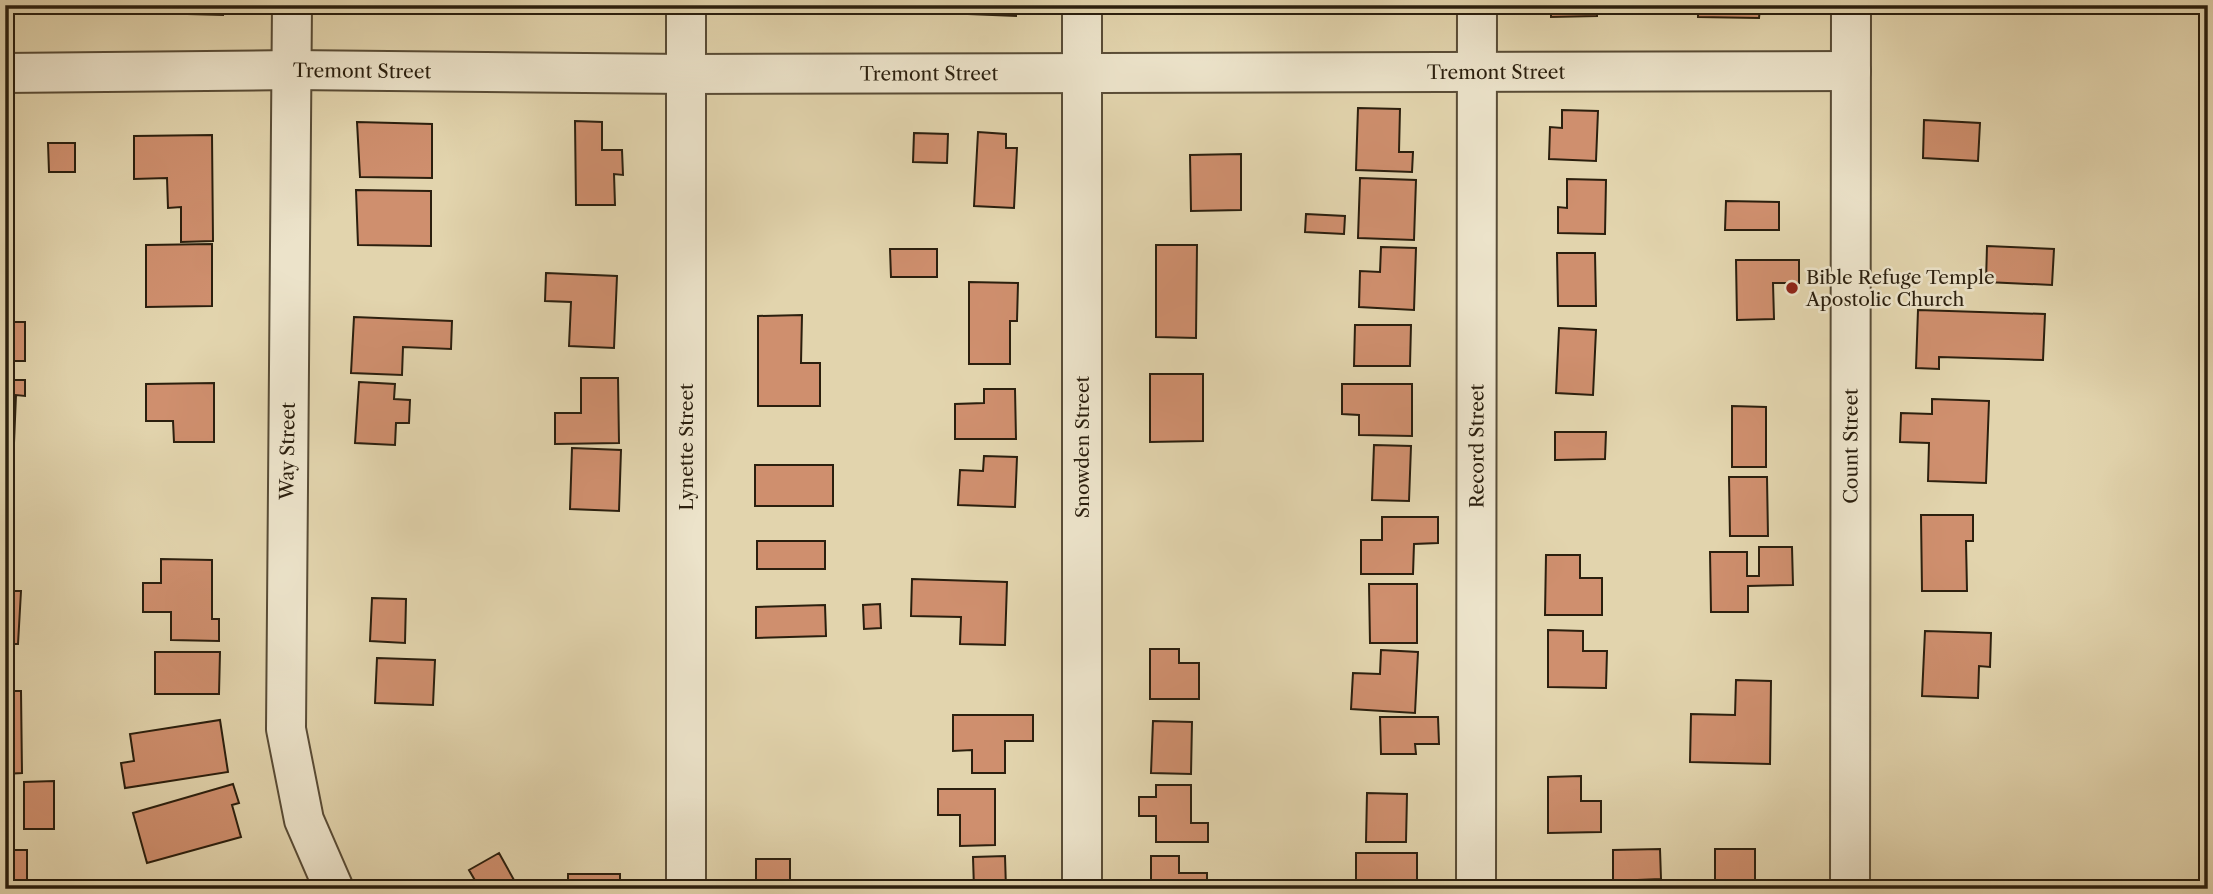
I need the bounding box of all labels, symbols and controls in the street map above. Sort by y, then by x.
street label: Tremont Street [293,59,432,83]
street label: Tremont Street [1427,61,1565,84]
street label: Tremont Street [860,62,998,86]
place label: Bible Refuge Temple Apostolic Church [1805,266,1995,311]
marker: Bible Refuge Temple Apostolic Church [1784,280,1800,296]
street label: Snowden Street [1071,375,1094,518]
street label: Lynette Street [675,383,698,511]
street label: Record Street [1465,384,1489,508]
street label: Count Street [1839,388,1863,504]
street label: Way Street [275,402,300,501]

